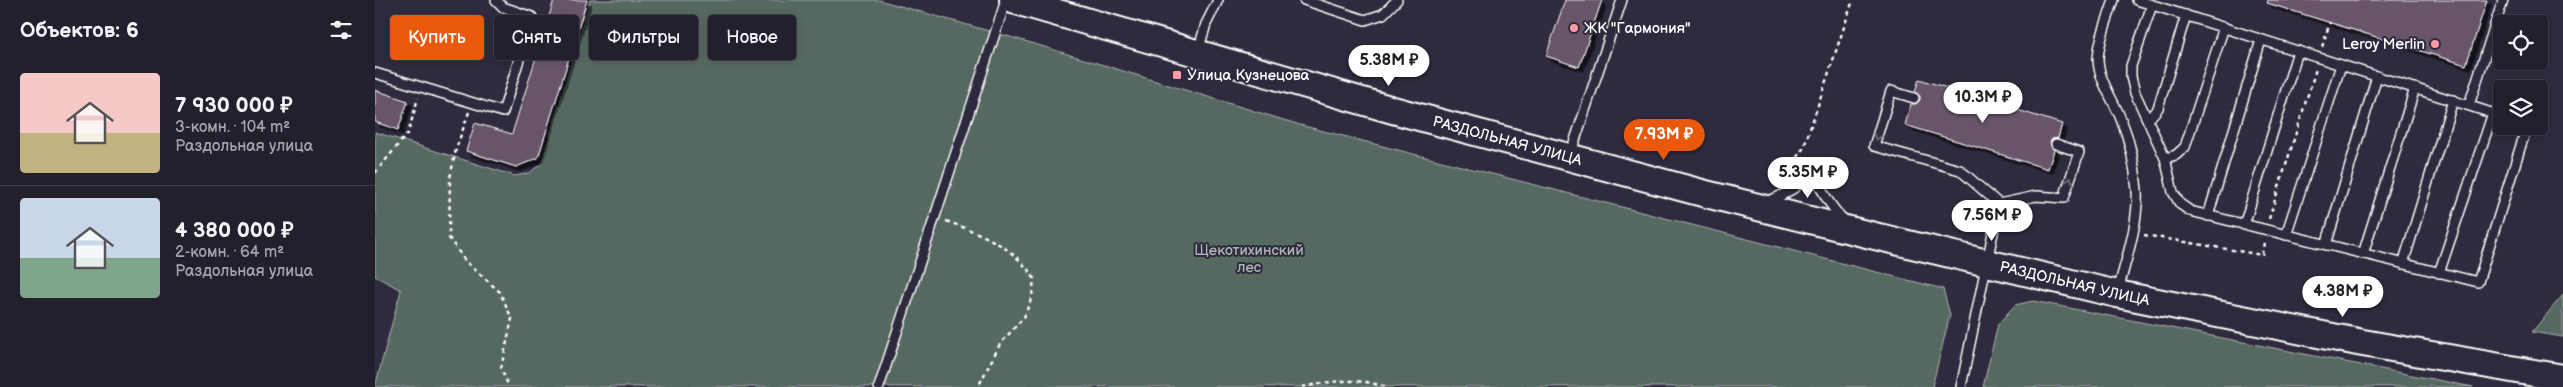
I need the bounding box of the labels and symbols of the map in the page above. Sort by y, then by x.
place label: ЖК "Гармония" [1584,19,1691,38]
marker: ЖК "Гармония" [1568,22,1580,34]
place label: Leroy Merlin [2342,35,2425,54]
marker: Leroy Merlin [2429,38,2441,50]
pin: 5.38M ₽ [1343,44,1435,87]
place label: Улица Кузнецова [1187,66,1310,85]
marker: Улица Кузнецова [1171,69,1183,81]
pin: 10.3M ₽ [1937,82,2029,124]
street label: РАЗДОЛЬНАЯ УЛИЦА [1431,112,1585,170]
pin: 7.93M ₽ [1618,119,1710,161]
one-way arrow [1873,132,1883,141]
pin: 5.35M ₽ [1762,156,1854,199]
one-way arrow [2064,177,2074,186]
pin: 7.56M ₽ [1946,200,2038,242]
park label: Щекотихинский лес [1194,241,1304,277]
street label: РАЗДОЛЬНАЯ УЛИЦА [1998,257,2152,310]
pin: 4.38M ₽ [2297,276,2389,318]

